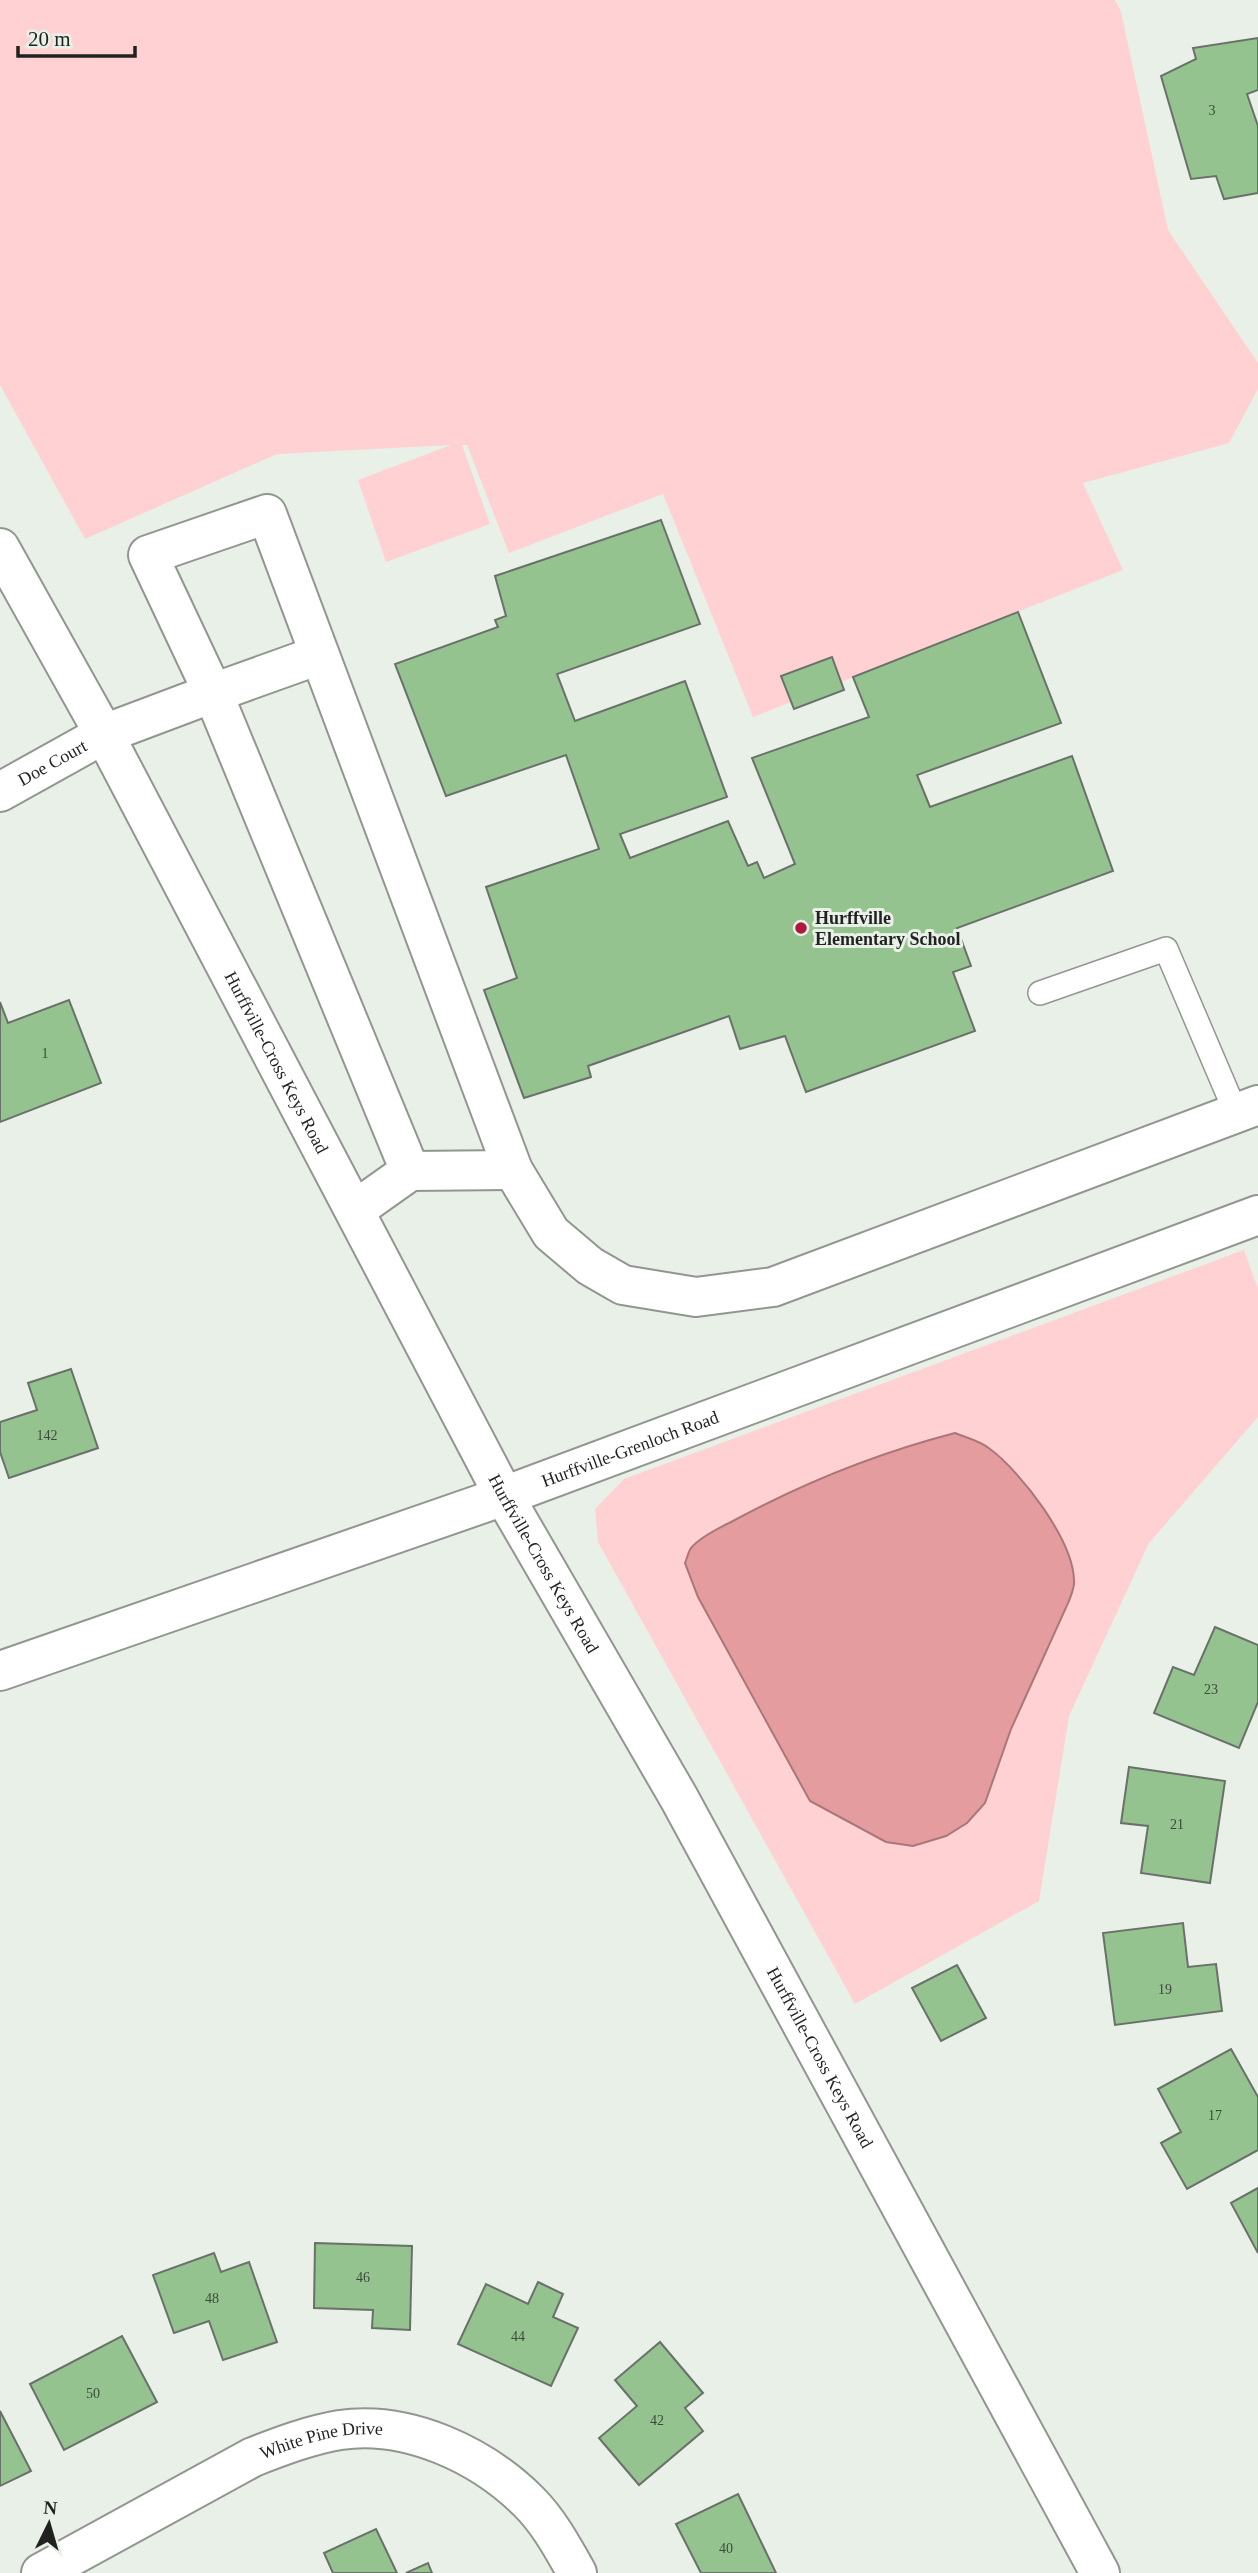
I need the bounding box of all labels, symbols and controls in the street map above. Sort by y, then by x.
scale bar [18,14,135,58]
text: 20 m [28,27,71,51]
house number: 3 [1209,103,1216,118]
street label: Doe Court [15,736,90,790]
place label: Hurffville Elementary School [815,908,961,949]
marker: Hurffville Elementary School [793,920,809,936]
street label: Hurffville-Cross Keys Road [220,968,332,1157]
house number: 1 [42,1046,49,1061]
street label: Hurffville-Grenloch Road [539,1407,721,1491]
house number: 142 [37,1428,58,1443]
street label: Hurffville-Cross Keys Road [484,1471,603,1656]
house number: 23 [1204,1682,1218,1697]
house number: 21 [1170,1817,1184,1832]
street label: Hurffville-Cross Keys Road [763,1964,877,2151]
house number: 19 [1158,1982,1172,1997]
house number: 17 [1208,2108,1222,2123]
house number: 46 [356,2270,370,2285]
house number: 48 [205,2291,219,2306]
house number: 44 [511,2329,525,2344]
house number: 50 [86,2386,100,2401]
house number: 42 [650,2413,664,2428]
street label: White Pine Drive [257,2418,384,2463]
north arrow [14,2489,84,2559]
text: N [43,2497,58,2519]
house number: 40 [719,2541,733,2556]

